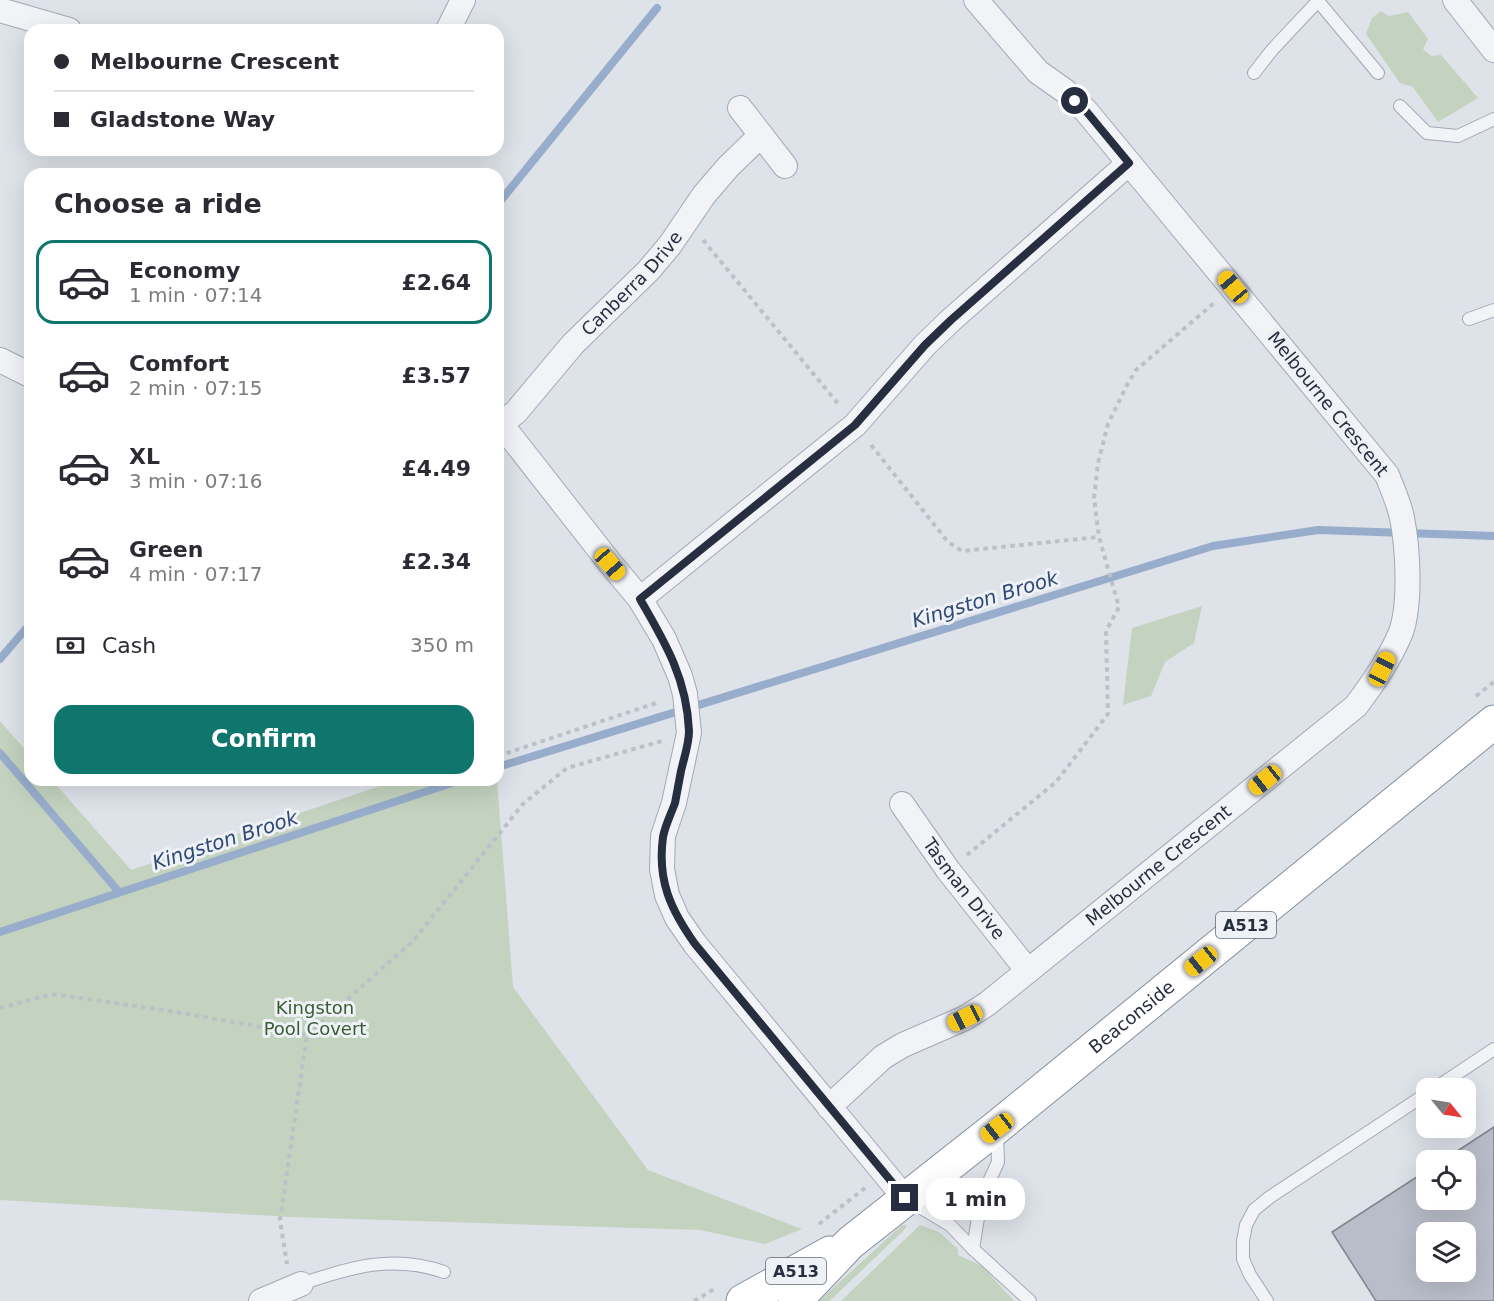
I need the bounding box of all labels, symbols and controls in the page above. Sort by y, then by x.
text: Melbourne Crescent [90,49,339,74]
route start [1061,87,1088,114]
text: Gladstone Way [90,107,275,132]
text: Choose a ride [54,188,262,219]
street label: Canberra Drive [577,227,686,340]
icon: car [57,255,111,309]
text: Economy [129,258,240,283]
car [1215,267,1251,307]
text: £2.64 [401,270,471,295]
text: 1 min · 07:14 [129,283,263,307]
street label: Melbourne Crescent [1264,327,1393,480]
icon: car [57,348,111,402]
text: Comfort [129,351,229,376]
text: £3.57 [401,363,471,388]
text: 2 min · 07:15 [129,376,263,400]
icon: car [57,441,111,495]
text: XL [129,444,160,469]
text: £4.49 [401,456,471,481]
text: 3 min · 07:16 [129,469,263,493]
icon: car [57,534,111,588]
text: Green [129,537,203,562]
car [591,545,629,583]
text: £2.34 [401,549,471,574]
text: 4 min · 07:17 [129,562,263,586]
water label: Kingston Brook [909,565,1062,633]
icon: cash [54,629,87,662]
text: Cash [102,633,156,658]
text: 350 m [410,633,474,657]
car [1366,649,1398,689]
button: Confirm [54,705,474,774]
car [1245,762,1285,798]
street label: Melbourne Crescent [1081,800,1235,930]
water label: Kingston Brook [149,805,302,875]
street label: Tasman Drive [918,833,1010,943]
road number: A513 [1216,912,1276,938]
car [1181,943,1221,979]
street label: Beaconside [1085,976,1178,1058]
park label: Kingston Pool Covert [264,997,366,1039]
car [945,1002,985,1034]
north arrow [1416,1078,1476,1138]
map controls [1416,1078,1476,1282]
car [977,1110,1017,1146]
button: locate [1416,1150,1476,1210]
callout: 1 min [926,1177,1025,1219]
route end [891,1184,918,1211]
text: 1 min [944,1187,1007,1211]
button: layers [1416,1222,1476,1282]
road number: A513 [766,1258,826,1284]

